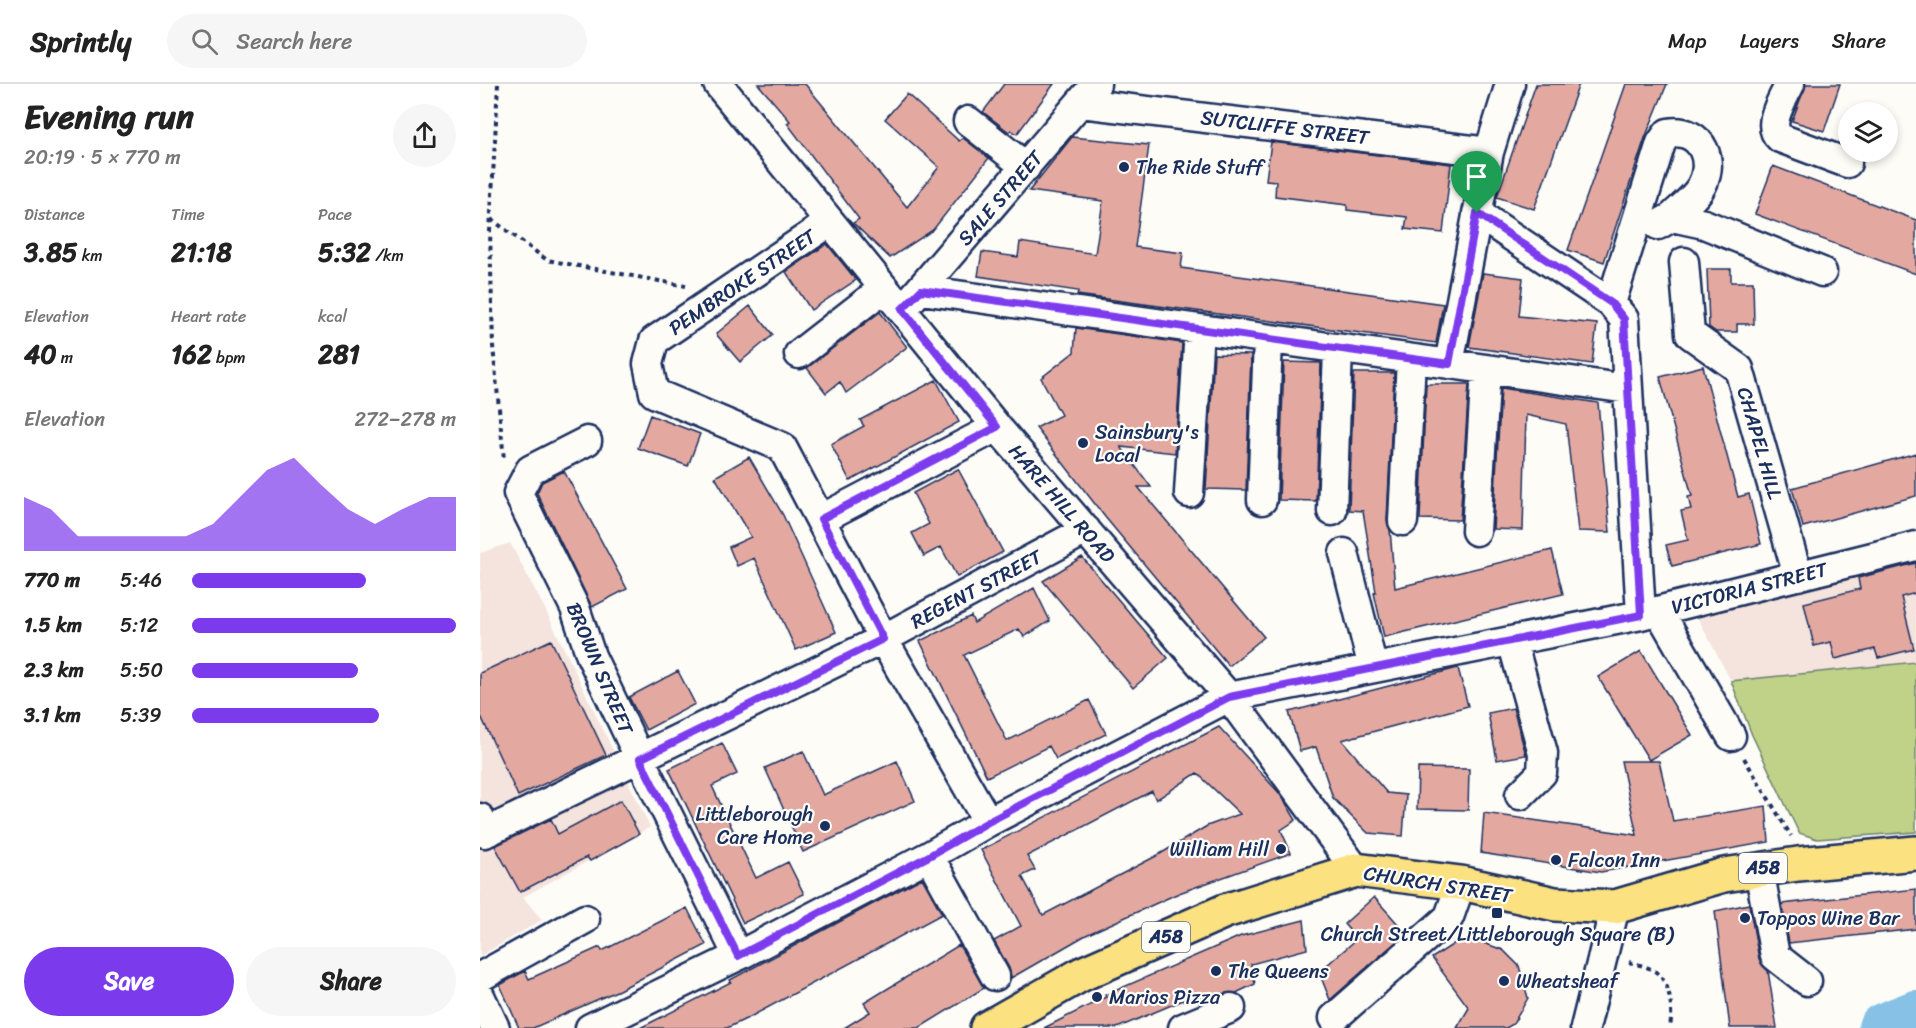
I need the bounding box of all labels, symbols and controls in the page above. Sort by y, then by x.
search box [167,14,587,68]
text: Sprintly [30,17,131,66]
text: Search here [236,22,352,61]
text: Map [1668,22,1707,60]
text: Layers [1740,22,1799,60]
text: Share [1832,22,1886,60]
icon: search [188,25,221,58]
text: Evening run [24,88,194,146]
street label: SUTCLIFFE STREET [1199,100,1373,155]
map controls [1838,102,1898,162]
button: layers [1838,102,1898,162]
button: share [393,104,456,167]
text: 20:19 · 5 × 770 m [24,140,181,175]
street label: SALE STREET [949,142,1053,254]
place label: The Ride Stuff [1136,150,1267,185]
pin [1451,151,1502,213]
marker: The Ride Stuff [1117,160,1131,174]
icon: arrive [1460,160,1493,193]
text: Distance [24,200,85,229]
text: Time [171,200,205,229]
text: Pace [318,200,352,229]
street label: PEMBROKE STREET [661,219,824,345]
text: 3.85 [24,229,78,275]
text: 21:18 [171,229,232,275]
text: 5:32 [318,229,371,275]
text: km [78,241,103,270]
text: /km [371,241,404,270]
text: Elevation [24,302,89,331]
text: Heart rate [171,302,246,331]
text: kcal [318,302,347,331]
text: 40 [24,331,57,377]
text: 162 [171,331,212,377]
text: 281 [318,331,360,377]
text: m [57,343,73,372]
text: bpm [212,343,246,372]
street label: CHAPEL HILL [1727,383,1792,504]
text: Elevation [24,402,105,437]
text: 272–278 m [355,402,456,437]
place label: Sainsbury's Local [1095,415,1200,473]
street label: HARE HILL ROAD [999,435,1124,571]
marker: Sainsbury's Local [1076,436,1090,450]
street label: REGENT STREET [904,539,1050,639]
street label: VICTORIA STREET [1668,552,1832,625]
text: 770 m [24,563,80,598]
text: 5:46 [120,563,162,598]
street label: BROWN STREET [556,597,644,741]
text: 1.5 km [24,608,82,643]
text: 5:12 [120,608,158,643]
text: 2.3 km [24,653,84,688]
text: 5:50 [120,653,163,688]
text: 3.1 km [24,698,81,733]
text: 5:39 [120,698,162,733]
place label: Littleborough Care Home [696,797,813,855]
marker: Littleborough Care Home [818,819,832,833]
place label: William Hill [1169,832,1270,867]
marker: William Hill [1274,842,1288,856]
place label: Falcon Inn [1568,843,1661,878]
marker: Falcon Inn [1549,853,1563,867]
road number: A58 [1739,853,1787,883]
street label: CHURCH STREET [1361,855,1516,914]
place label: Toppos Wine Bar [1757,901,1901,936]
marker: Church Street/Littleborough Square (B) [1490,906,1504,920]
marker: Toppos Wine Bar [1738,911,1752,925]
place label: Church Street/Littleborough Square (B) [1321,917,1674,952]
road number: A58 [1142,922,1190,952]
button: Save [24,947,234,1016]
button: Share [246,947,456,1016]
place label: The Queens [1228,954,1329,989]
marker: The Queens [1209,964,1223,978]
place label: Wheatsheaf [1516,964,1620,999]
marker: Wheatsheaf [1497,974,1511,988]
place label: Marios Pizza [1109,980,1221,1015]
marker: Marios Pizza [1090,990,1104,1004]

